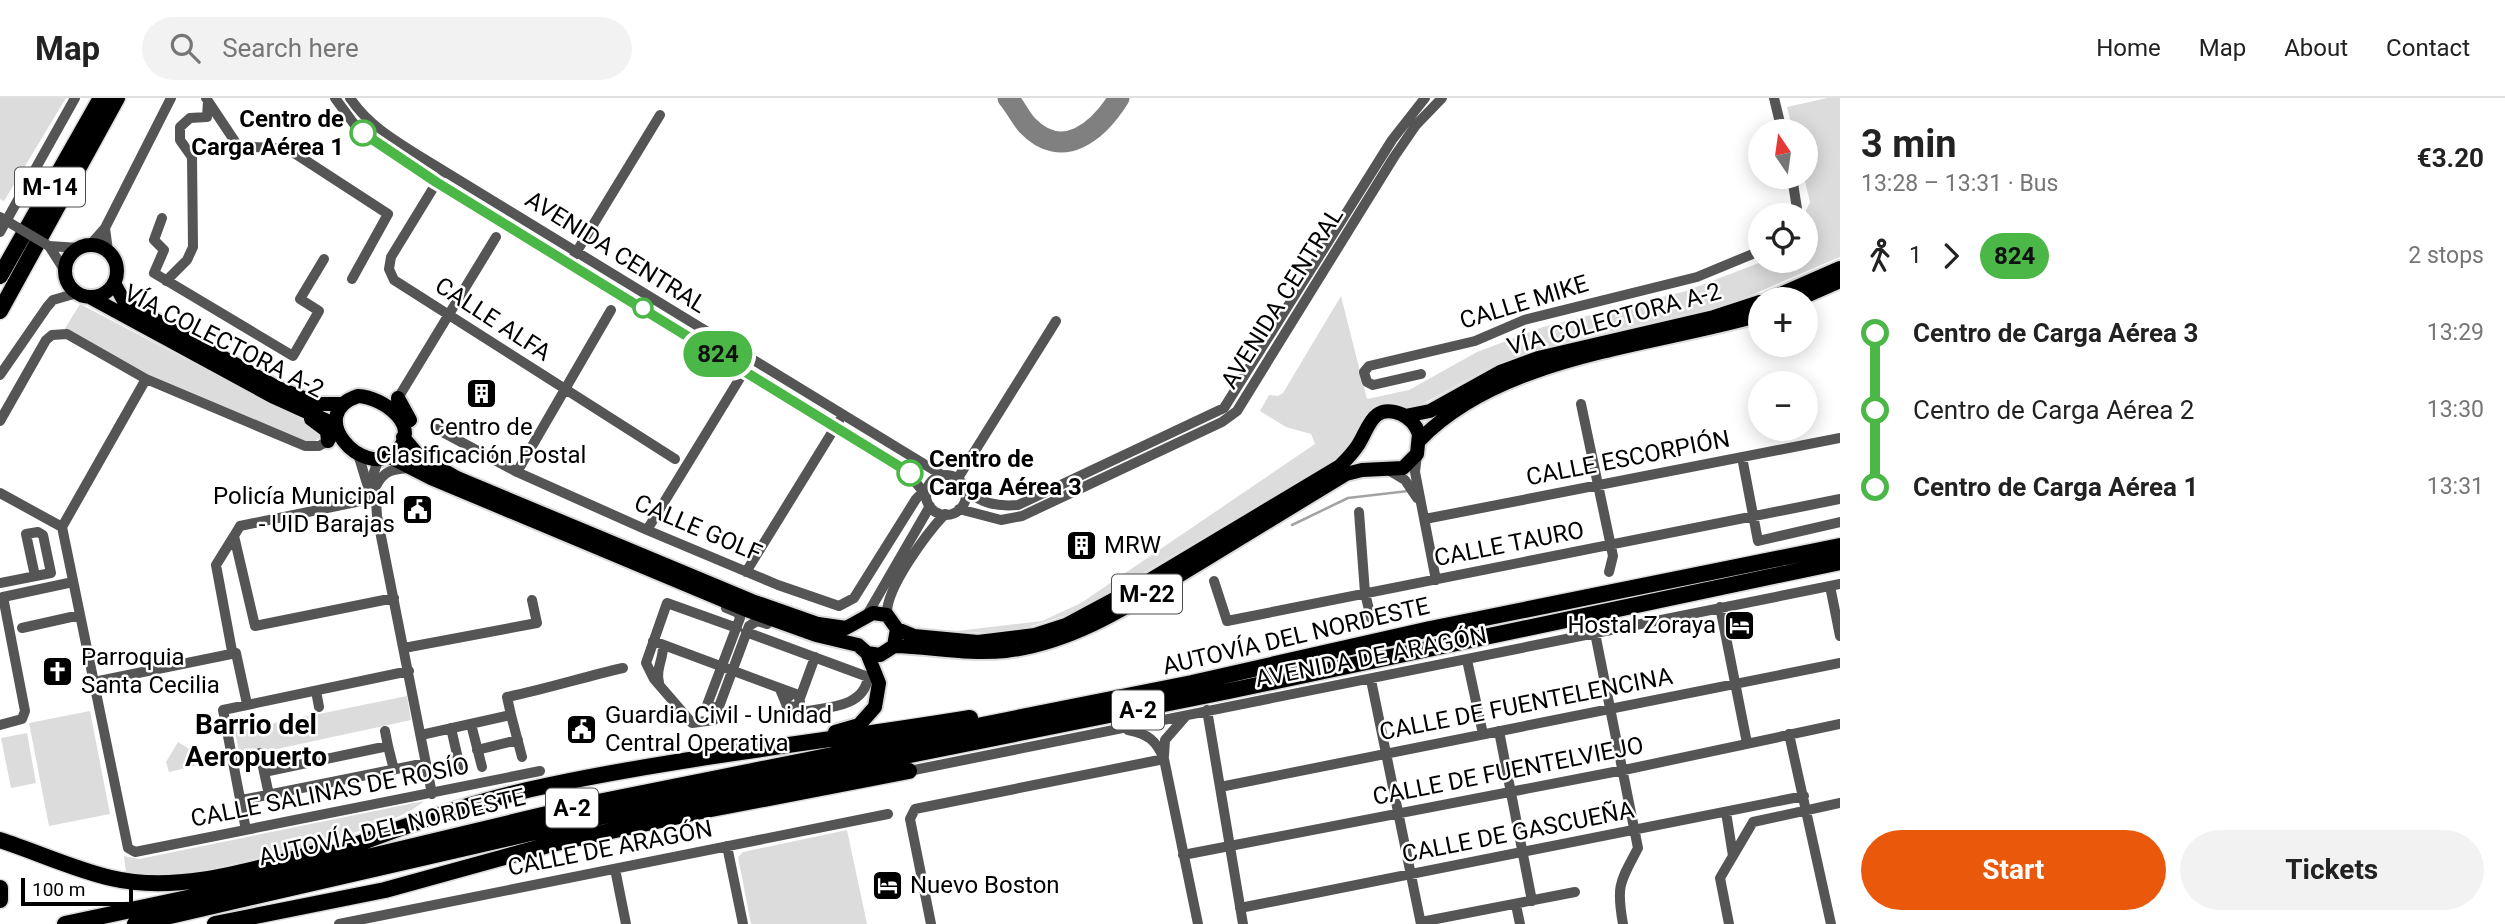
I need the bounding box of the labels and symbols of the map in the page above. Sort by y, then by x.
place label: Centro de Carga Aérea 1 [191,105,344,161]
north arrow [1748,119,1818,189]
marker: Centro de Carga Aérea 1 [350,120,376,146]
road number: M-14 [15,167,85,206]
street label: AVENIDA CENTRAL [520,185,712,319]
street label: AVENIDA CENTRAL [1215,202,1349,394]
street label: CALLE MIKE [1456,269,1592,335]
street label: CALLE ALFA [430,271,556,367]
street label: VÍA COLECTORA A-2 [1504,277,1724,361]
street label: VÍA COLECTORA A-2 [120,279,328,403]
unlabelled marker [633,298,653,318]
line badge: 824 [678,331,758,377]
building icon: Centro de Clasificación Postal [464,376,498,410]
place label: Centro de Clasificación Postal [376,413,586,469]
street label: CALLE ESCORPIÓN [1524,425,1732,491]
place label: Centro de Carga Aérea 3 [929,445,1082,501]
marker: Centro de Carga Aérea 3 [897,460,923,486]
place label: Policía Municipal - UID Barajas [213,482,395,538]
street label: CALLE GOLF [630,489,766,567]
public building icon: Policía Municipal - UID Barajas [401,493,435,527]
street label: CALLE TAURO [1432,516,1586,572]
building icon: MRW [1064,528,1098,562]
place label: MRW [1104,531,1161,559]
road number: M-22 [1112,574,1182,614]
street label: AUTOVÍA DEL NORDESTE [1160,592,1432,680]
hotel icon: Hostal Zoraya [1722,608,1756,642]
place label: Hostal Zoraya [1568,611,1716,639]
street label: AVENIDA DE ARAGÓN [1253,621,1489,693]
place label: Parroquia Santa Cecilia [81,643,220,699]
church icon: Parroquia Santa Cecilia [41,654,75,688]
street label: CALLE DE FUENTELENCINA [1377,662,1675,746]
road number: A-2 [1112,690,1164,730]
place label: Guardia Civil - Unidad Central Operativa [605,701,832,757]
district label: Barrio del Aeropuerto [185,708,327,773]
public building icon: Guardia Civil - Unidad Central Operativa [565,712,599,746]
street label: CALLE DE FUENTELVIEJO [1370,731,1646,811]
street label: CALLE SALINAS DE ROSÍO [188,751,472,833]
street label: AUTOVÍA DEL NORDESTE [256,783,528,871]
road number: A-2 [546,788,598,828]
street label: CALLE DE GASCUEÑA [1399,796,1637,868]
street label: CALLE DE ARAGÓN [505,814,715,882]
hotel icon: Nuevo Boston [870,868,904,902]
place label: Nuevo Boston [910,871,1060,899]
scale bar [21,875,133,907]

